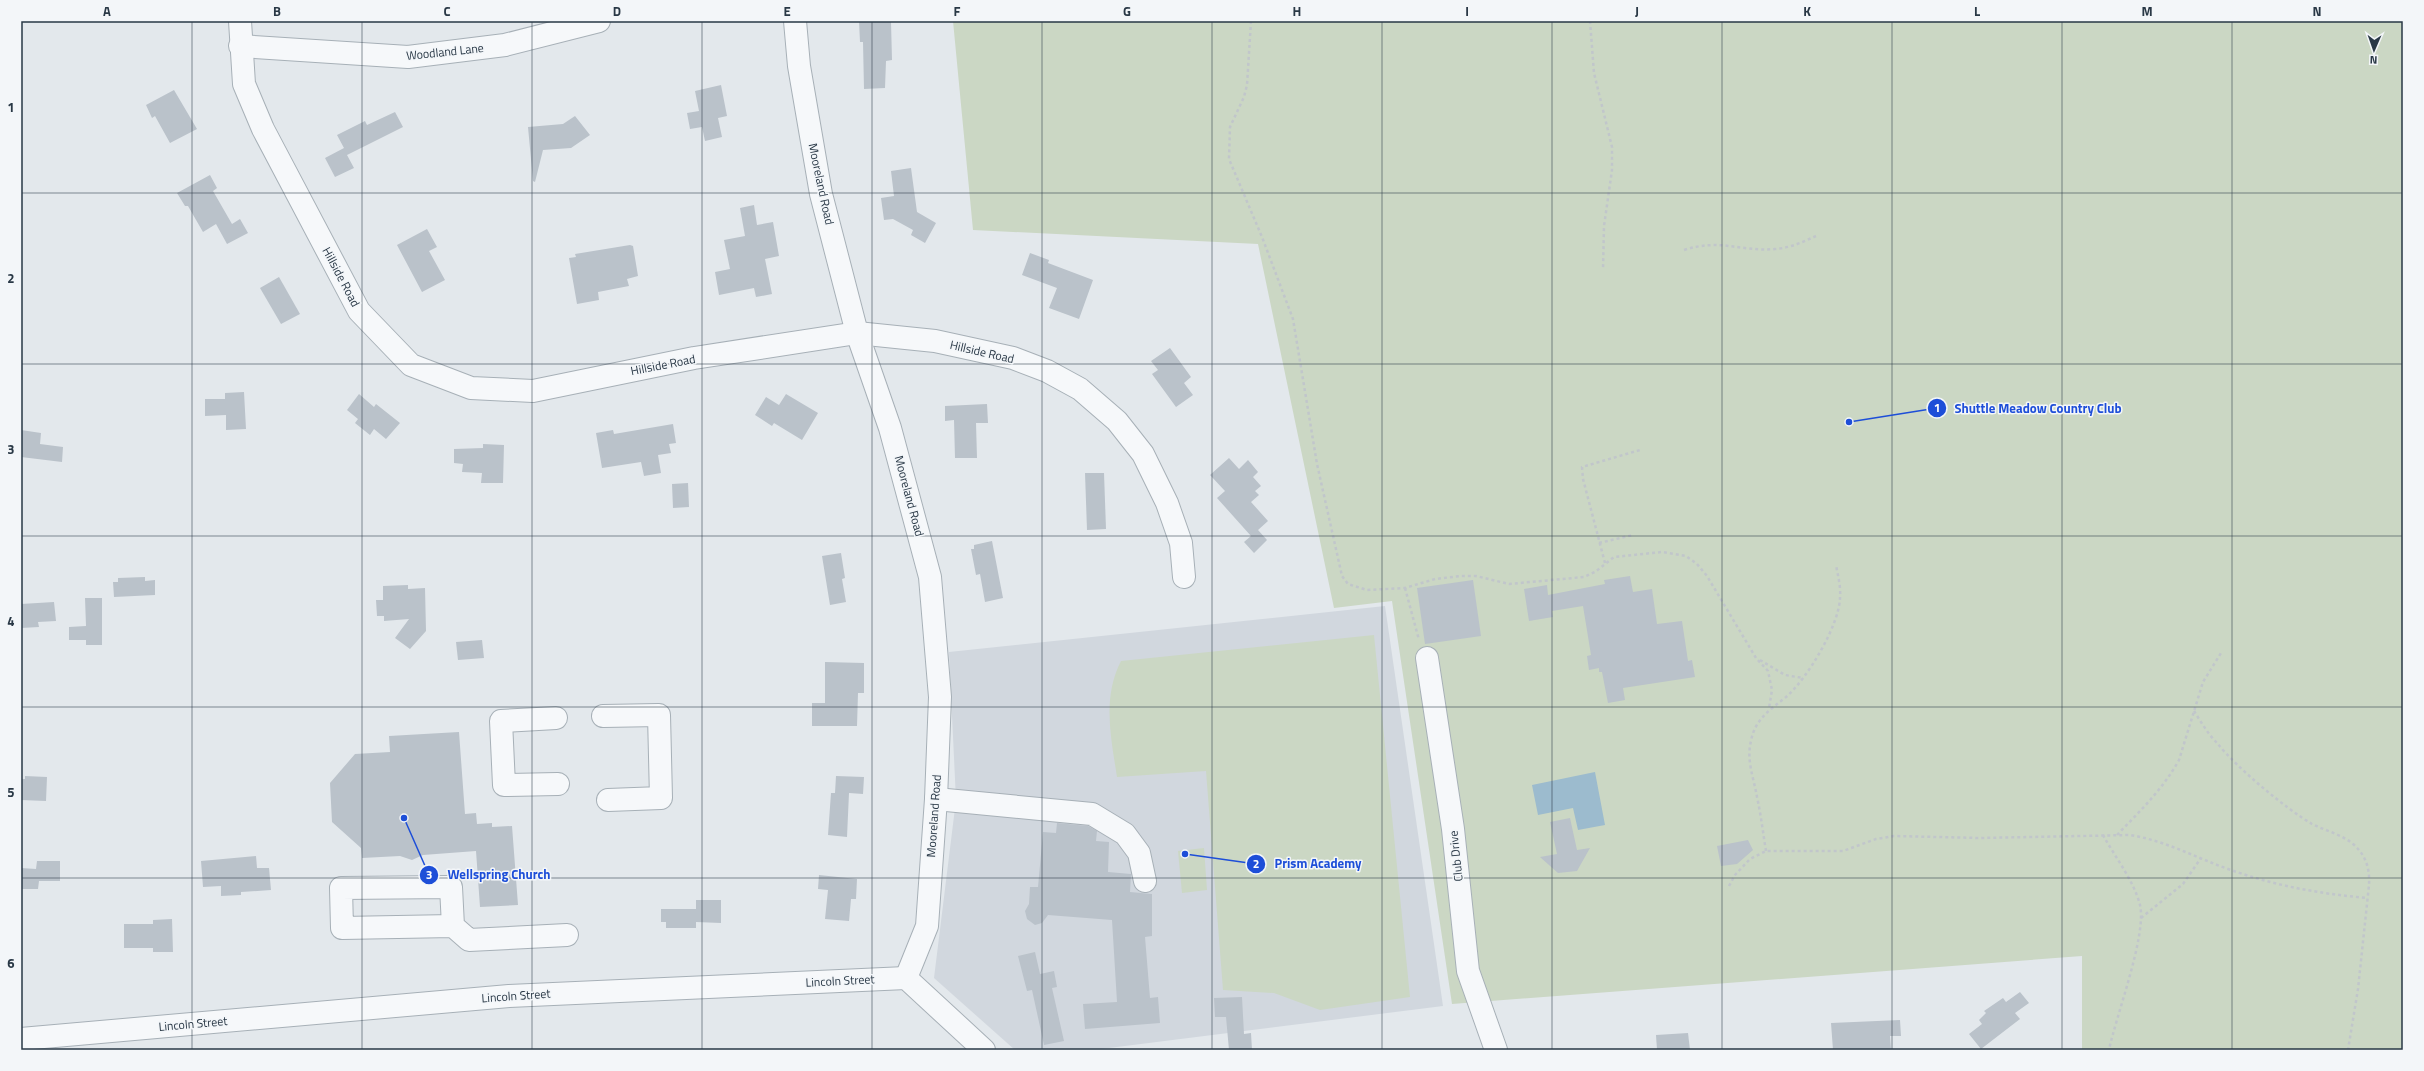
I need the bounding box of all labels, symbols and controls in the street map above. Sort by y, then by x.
text: A [103,1,111,21]
text: B [273,1,281,21]
text: C [443,1,451,21]
text: D [613,1,621,21]
text: E [783,1,791,21]
text: F [954,1,961,21]
text: G [1123,1,1131,21]
text: H [1293,1,1301,21]
text: I [1465,1,1469,21]
text: J [1635,1,1639,21]
text: K [1803,1,1811,21]
text: L [1974,1,1980,21]
text: M [2141,1,2153,21]
text: N [2312,1,2322,21]
north arrow [2354,30,2394,70]
street label: Woodland Lane [405,38,485,65]
text: N [2370,52,2378,68]
text: 1 [7,97,15,117]
street label: Mooreland Road [804,141,839,226]
street label: Hillside Road [318,243,365,310]
text: 2 [7,268,15,288]
street label: Hillside Road [948,335,1016,368]
street label: Hillside Road [629,349,697,380]
callout: Shuttle Meadow Country Club [1927,396,2130,421]
text: 1 [1934,398,1940,417]
text: Shuttle Meadow Country Club [1954,398,2122,418]
text: 3 [7,439,15,459]
street label: Mooreland Road [890,453,929,538]
text: 4 [7,611,15,631]
street label: Mooreland Road [921,774,946,858]
text: 5 [7,782,15,802]
street label: Club Drive [1443,830,1468,882]
callout: Prism Academy [1246,851,1369,876]
text: Prism Academy [1274,853,1362,873]
text: 2 [1253,854,1259,873]
callout: Wellspring Church [419,862,559,887]
text: Wellspring Church [447,864,551,884]
text: 3 [426,865,432,884]
text: 6 [7,953,15,973]
street label: Lincoln Street [805,969,876,992]
street label: Lincoln Street [481,984,552,1007]
street label: Lincoln Street [158,1011,229,1036]

